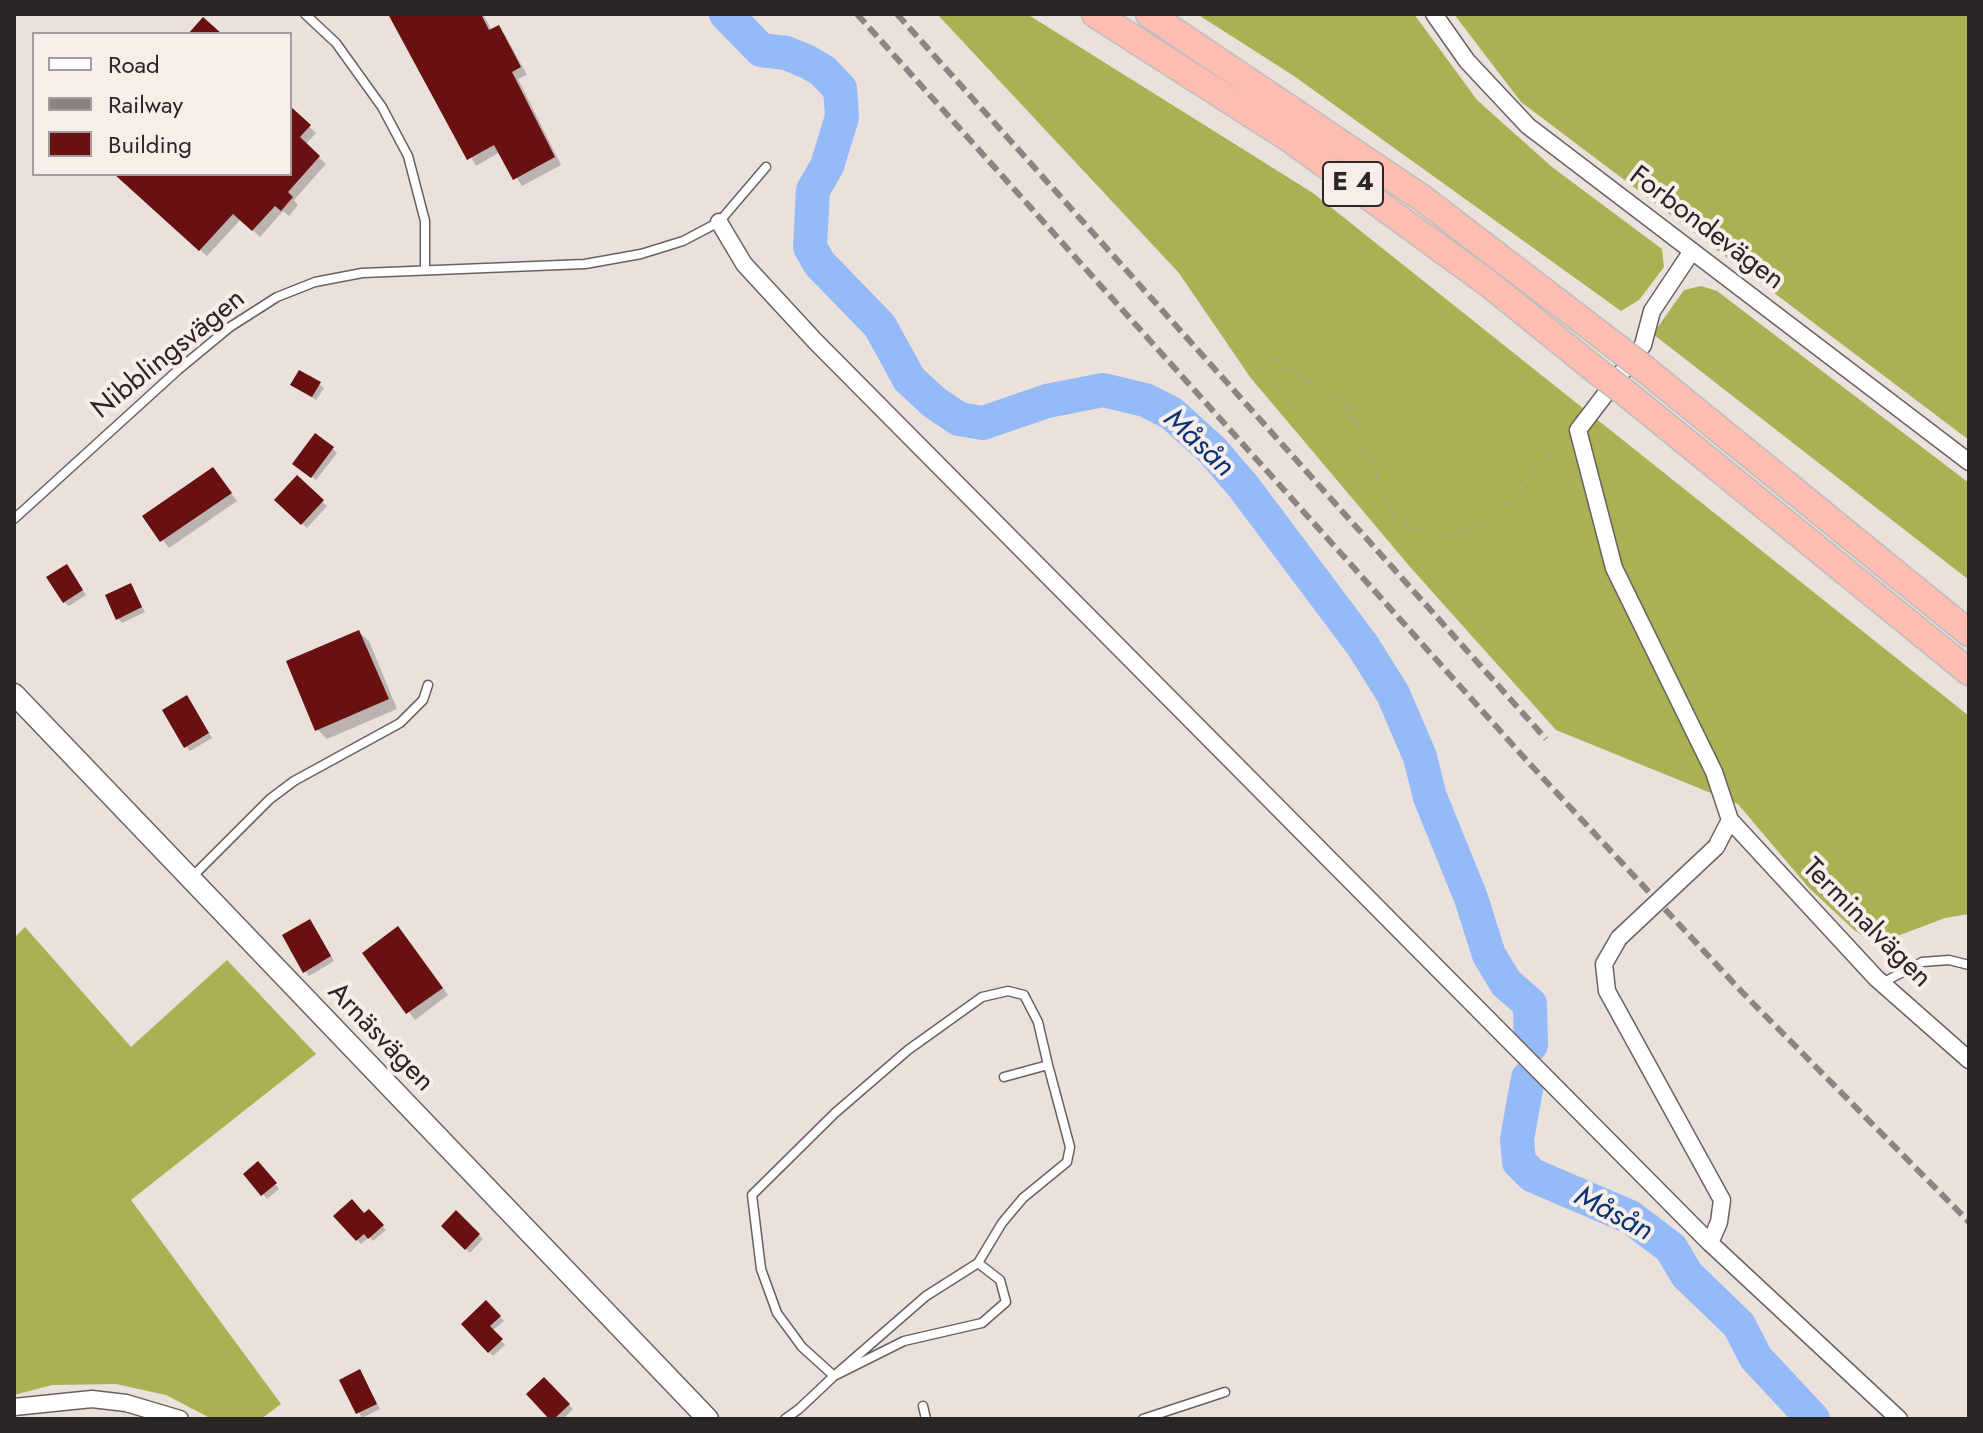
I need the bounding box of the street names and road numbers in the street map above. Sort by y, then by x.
street label: Forbondevägen [1622,160,1790,298]
road number: E 4 [1323,162,1383,206]
street label: Nibblingsvägen [86,283,252,427]
street label: Terminalvägen [1794,852,1938,996]
street label: Arnäsvägen [320,977,440,1099]

